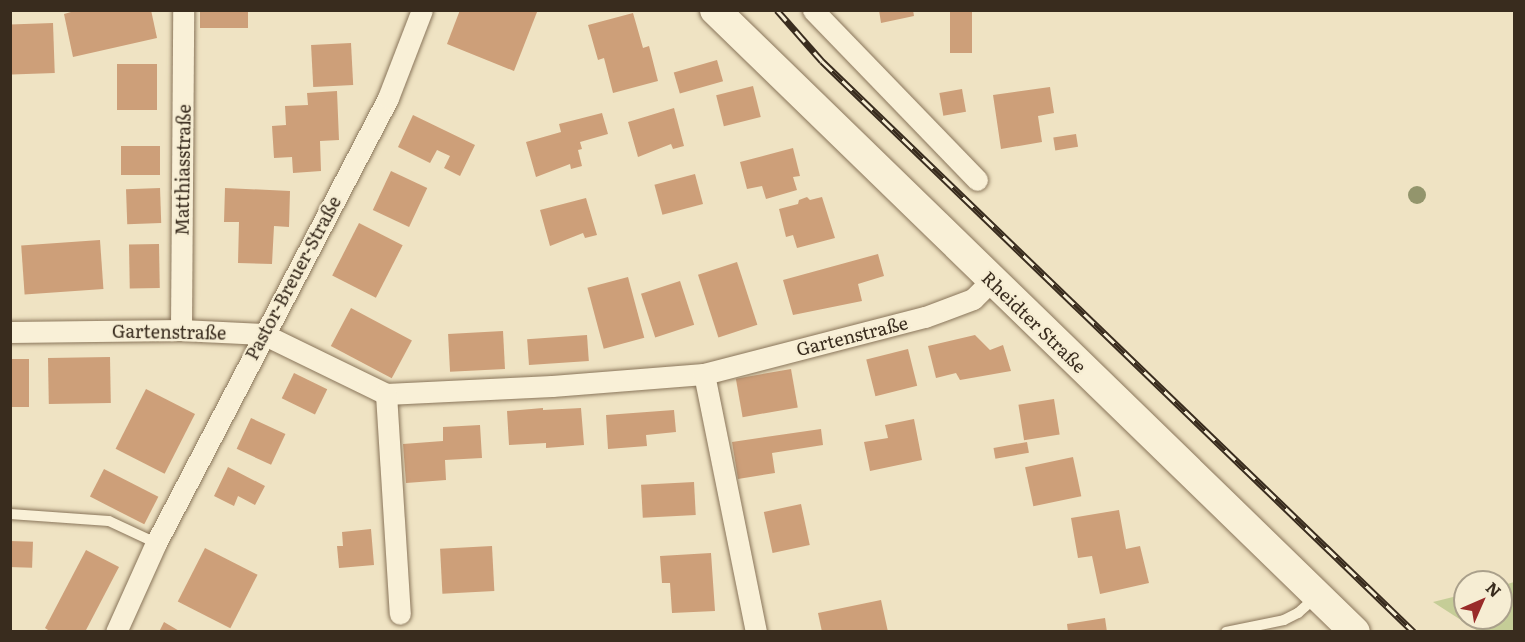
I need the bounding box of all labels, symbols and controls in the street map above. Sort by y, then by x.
street label: Matthiasstraße [171,104,195,236]
street label: Pastor-Breuer-Straße [241,192,345,364]
street label: Rheidter Straße [977,267,1091,377]
street label: Gartenstraße [794,312,910,360]
street label: Gartenstraße [112,320,226,344]
north arrow [1453,570,1513,630]
text: N [1481,575,1508,602]

